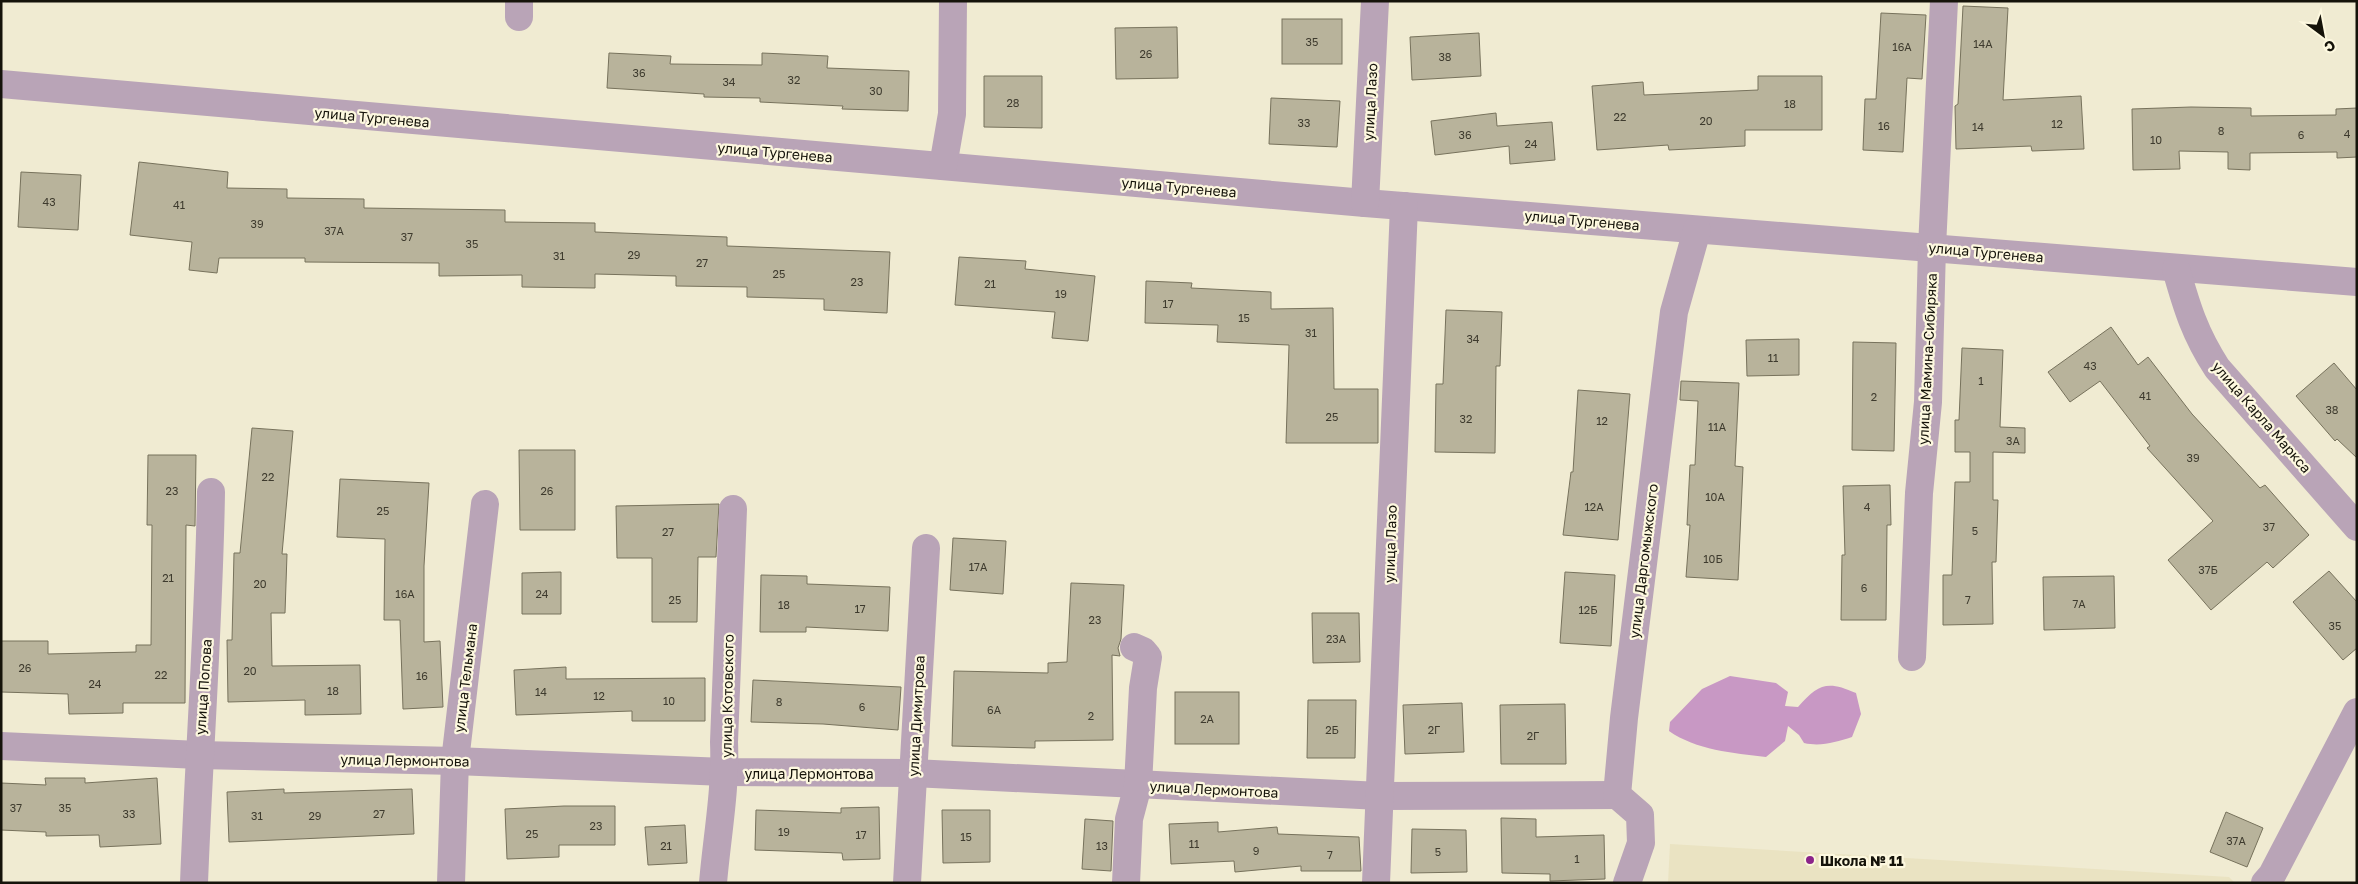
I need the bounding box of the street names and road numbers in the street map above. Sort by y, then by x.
street label: улица Лазо [1359,63,1381,141]
street label: улица Тургенева [314,104,430,130]
street label: улица Тургенева [717,139,833,165]
street label: улица Тургенева [1121,174,1237,200]
street label: улица Тургенева [1524,207,1640,233]
street label: улица Тургенева [1928,239,2044,265]
street label: улица Мамина-Сибиряка [1914,273,1940,445]
street label: улица Карла Маркса [2209,358,2315,476]
street label: улица Даргомыжского [1625,483,1661,639]
street label: улица Лазо [1380,505,1400,583]
street label: улица Тельмана [450,622,480,734]
street label: улица Котовского [717,634,737,758]
street label: улица Попова [191,639,215,735]
street label: улица Димитрова [904,655,928,777]
street label: улица Лермонтова [340,750,470,770]
street label: улица Лермонтова [744,765,874,782]
street label: улица Лермонтова [1149,777,1279,801]

